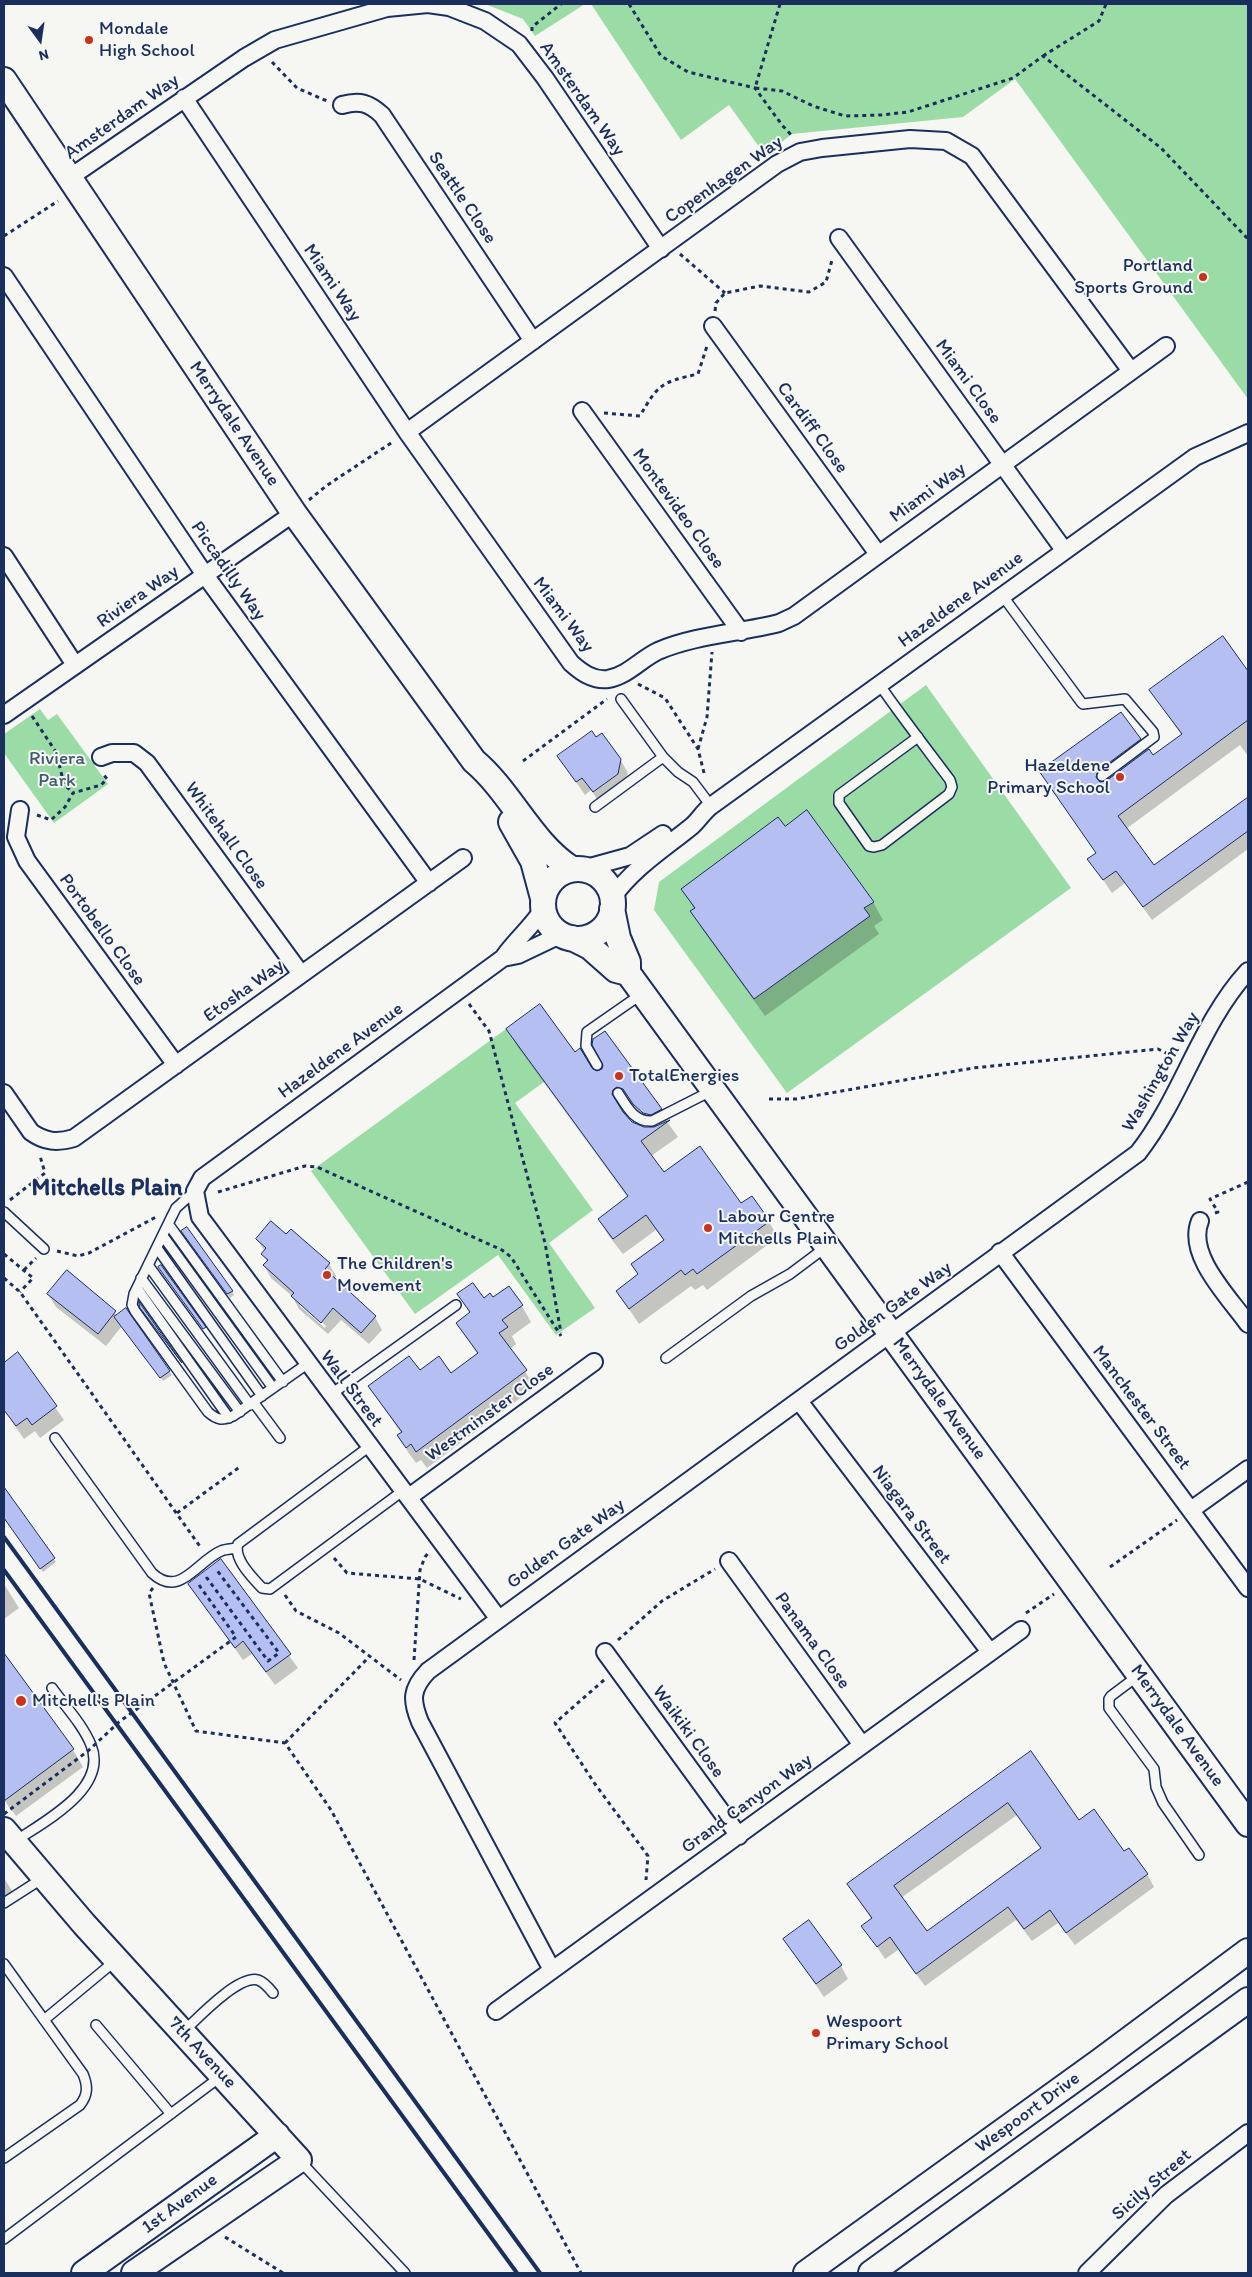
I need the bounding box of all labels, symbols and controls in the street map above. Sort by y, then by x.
north arrow [15,15,65,65]
place label: Mondale High School [99,18,195,62]
marker: Mondale High School [83,34,95,46]
street label: Amsterdam Way [534,37,630,161]
text: N [37,46,50,64]
street label: Amsterdam Way [60,69,184,165]
street label: Copenhagen Way [661,131,787,229]
street label: Seattle Close [423,148,501,248]
street label: Miami Way [298,240,366,326]
place label: Portland Sports Ground [1074,255,1193,299]
marker: Portland Sports Ground [1197,271,1209,283]
street label: Miami Close [930,335,1006,429]
street label: Merrydale Avenue [184,357,284,491]
street label: Cardiff Close [771,378,853,478]
street label: Montevideo Close [627,444,729,574]
street label: Miami Way [886,458,970,528]
street label: Piccadilly Way [185,517,271,625]
street label: Hazeldene Avenue [894,547,1028,653]
street label: Riviera Way [93,561,183,633]
street label: Miami Way [527,573,599,657]
park label: Riviera Park [29,748,85,792]
place label: Hazeldene Primary School [987,755,1110,799]
marker: Hazeldene Primary School [1114,771,1126,783]
street label: Whitehall Close [179,778,273,894]
street label: Portobello Close [54,870,150,990]
street label: Etosha Way [199,954,289,1028]
street label: Hazeldene Avenue [274,998,408,1104]
street label: Washington Way [1117,1008,1205,1136]
place label: TotalEnergies [629,1065,739,1087]
marker: TotalEnergies [613,1070,625,1082]
district label: Mitchells Plain [32,1175,182,1203]
place label: Labour Centre Mitchells Plain [718,1206,837,1250]
marker: Labour Centre Mitchells Plain [702,1222,714,1234]
place label: The Children's Movement [337,1253,453,1297]
street label: Golden Gate Way [830,1257,956,1357]
marker: The Children's Movement [321,1269,333,1281]
street label: Merrydale Avenue [887,1333,991,1465]
street label: Manchester Street [1087,1341,1195,1475]
street label: Wall Street [315,1346,387,1432]
street label: Westminster Close [421,1359,559,1467]
street label: Niagara Street [866,1461,956,1569]
street label: Golden Gate Way [503,1494,629,1594]
street label: Panama Close [769,1588,855,1694]
street label: Merrydale Avenue [1125,1660,1229,1792]
street label: Waikiki Close [647,1681,729,1783]
place label: Mitchell's Plain [32,1690,155,1712]
marker: Mitchell's Plain [14,1694,28,1708]
street label: Grand Canyon Way [677,1749,817,1859]
place label: Wespoort Primary School [826,2011,949,2055]
street label: 7th Avenue [163,2012,241,2094]
marker: Wespoort Primary School [810,2027,822,2039]
street label: Wespoort Drive [971,2067,1085,2159]
street label: Sicily Street [1107,2144,1197,2226]
street label: 1st Avenue [138,2169,222,2239]

